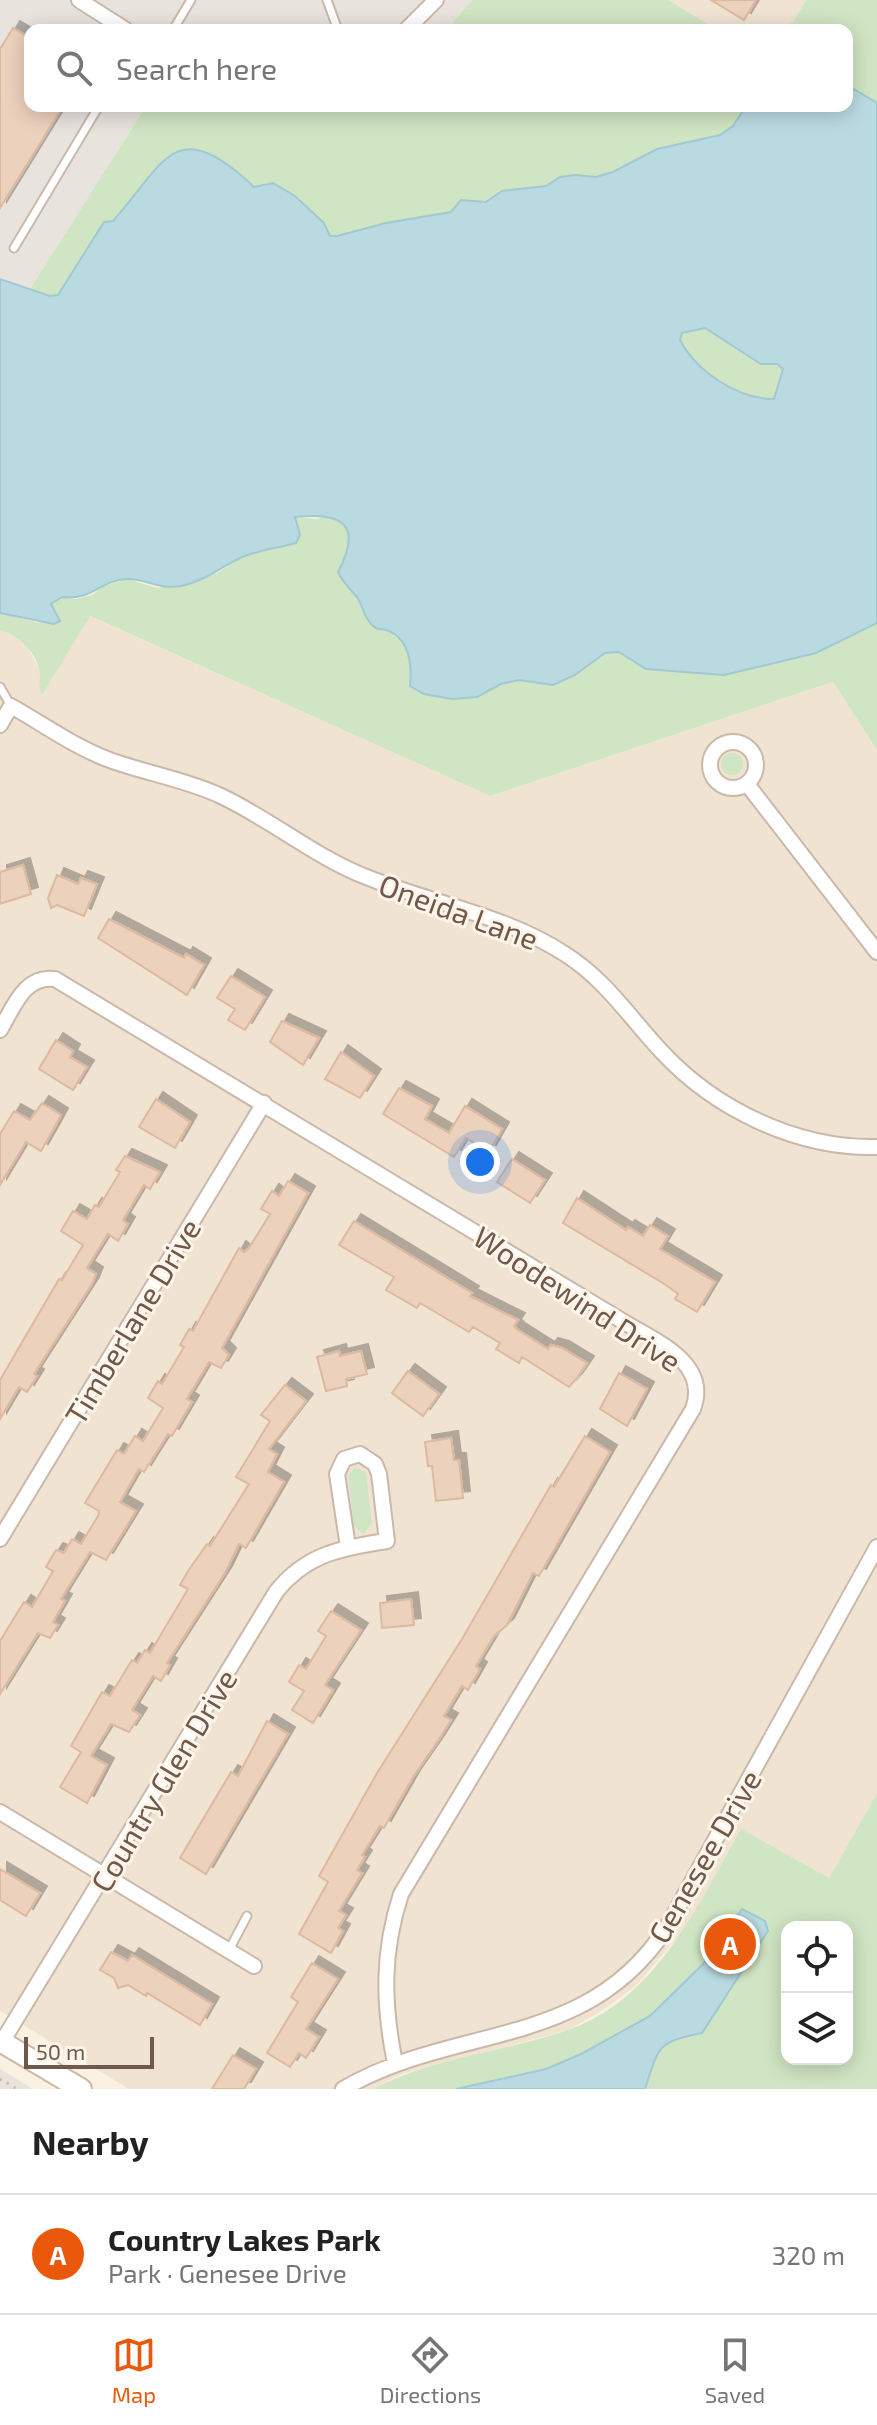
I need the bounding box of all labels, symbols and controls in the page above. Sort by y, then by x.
search box [24,24,853,112]
icon: search [52,46,96,90]
text: Search here [116,50,277,86]
street label: Oneida Lane [374,866,544,956]
your location [460,1142,500,1182]
street label: Timberlane Drive [57,1212,207,1430]
street label: Woodewind Drive [468,1218,688,1378]
street label: Country Glen Drive [82,1662,244,1898]
street label: Genesee Drive [640,1763,768,1949]
pin: A [704,1914,756,1974]
map controls [781,1921,853,2065]
button: locate [781,1921,853,1993]
button: layers [781,1993,853,2065]
scale bar [24,2033,154,2069]
text: 50 m [36,2038,85,2064]
text: Nearby [32,2121,149,2162]
text: Country Lakes Park [108,2221,381,2257]
text: A [50,2239,66,2270]
text: 320 m [772,2239,845,2270]
text: Park · Genesee Drive [108,2257,347,2288]
tab: Map [112,2333,156,2407]
tab: Directions [380,2333,481,2407]
tab: Saved [705,2333,765,2407]

